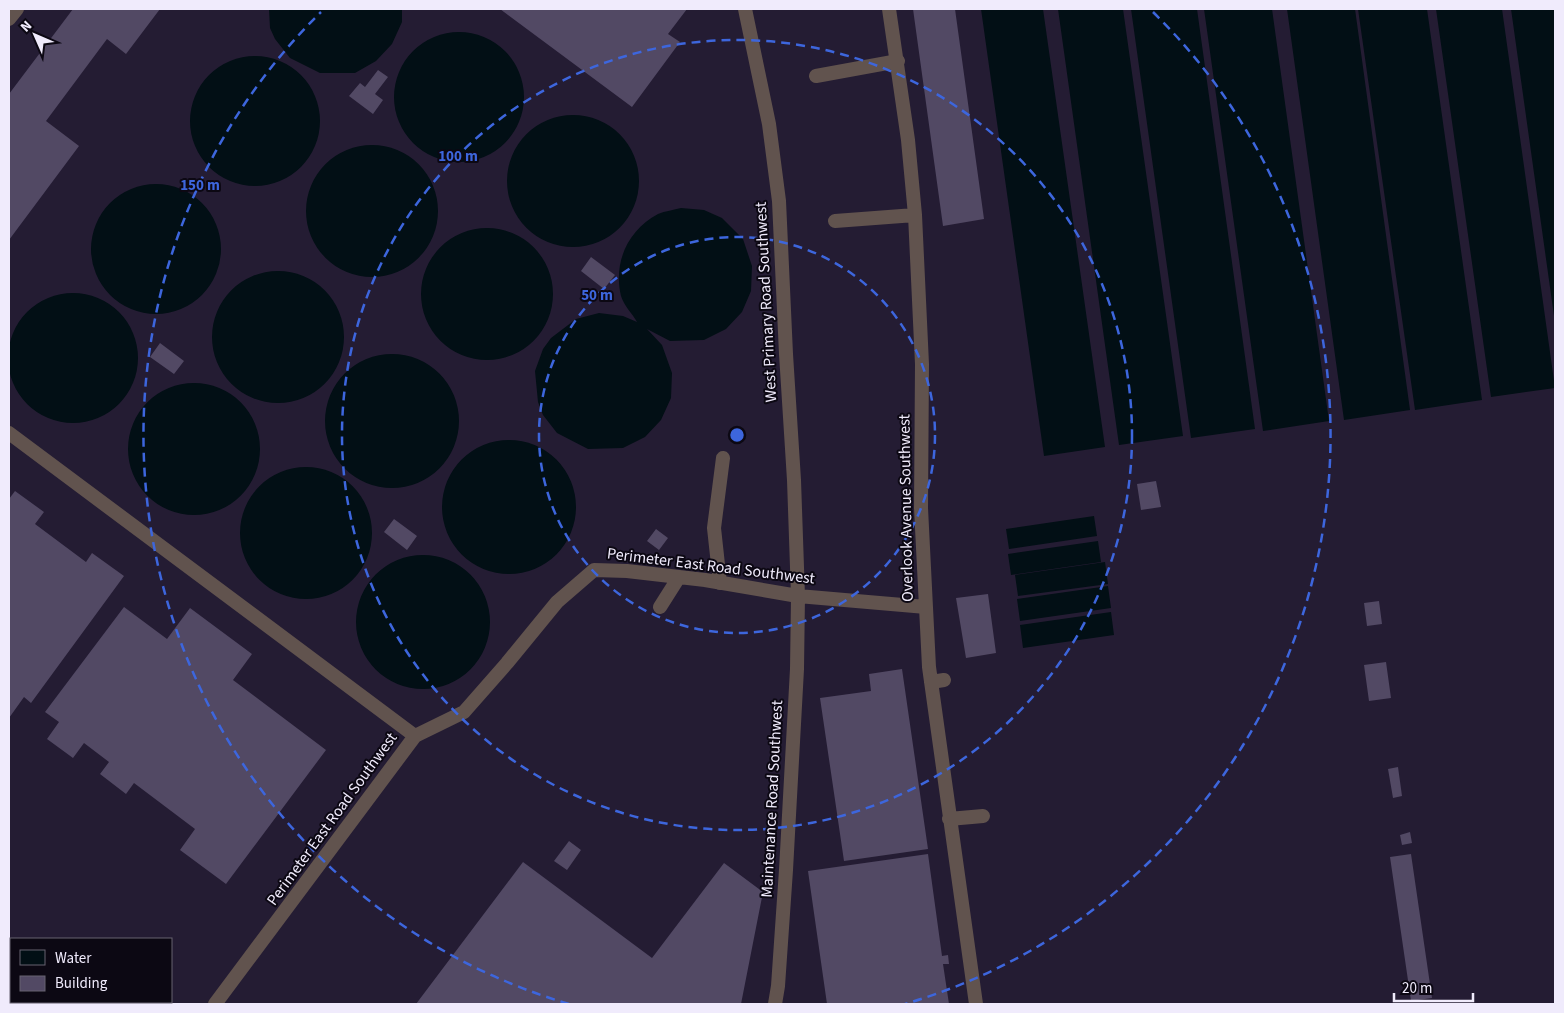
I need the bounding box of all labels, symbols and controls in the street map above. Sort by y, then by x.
north arrow [10,10,60,60]
text: N [16,16,37,37]
text: 100 m [438,146,478,167]
text: 150 m [180,175,220,196]
street label: West Primary Road Southwest [750,201,782,403]
text: 50 m [581,285,613,306]
street label: Overlook Avenue Southwest [893,413,919,602]
centre of rings [728,426,746,444]
street label: Perimeter East Road Southwest [606,542,817,590]
street label: Maintenance Road Southwest [756,699,788,898]
street label: Perimeter East Road Southwest [262,727,403,910]
legend [10,938,172,1003]
text: Water [55,948,92,969]
scale bar [1394,970,1473,1002]
text: Building [55,973,108,994]
text: 20 m [1402,978,1432,999]

